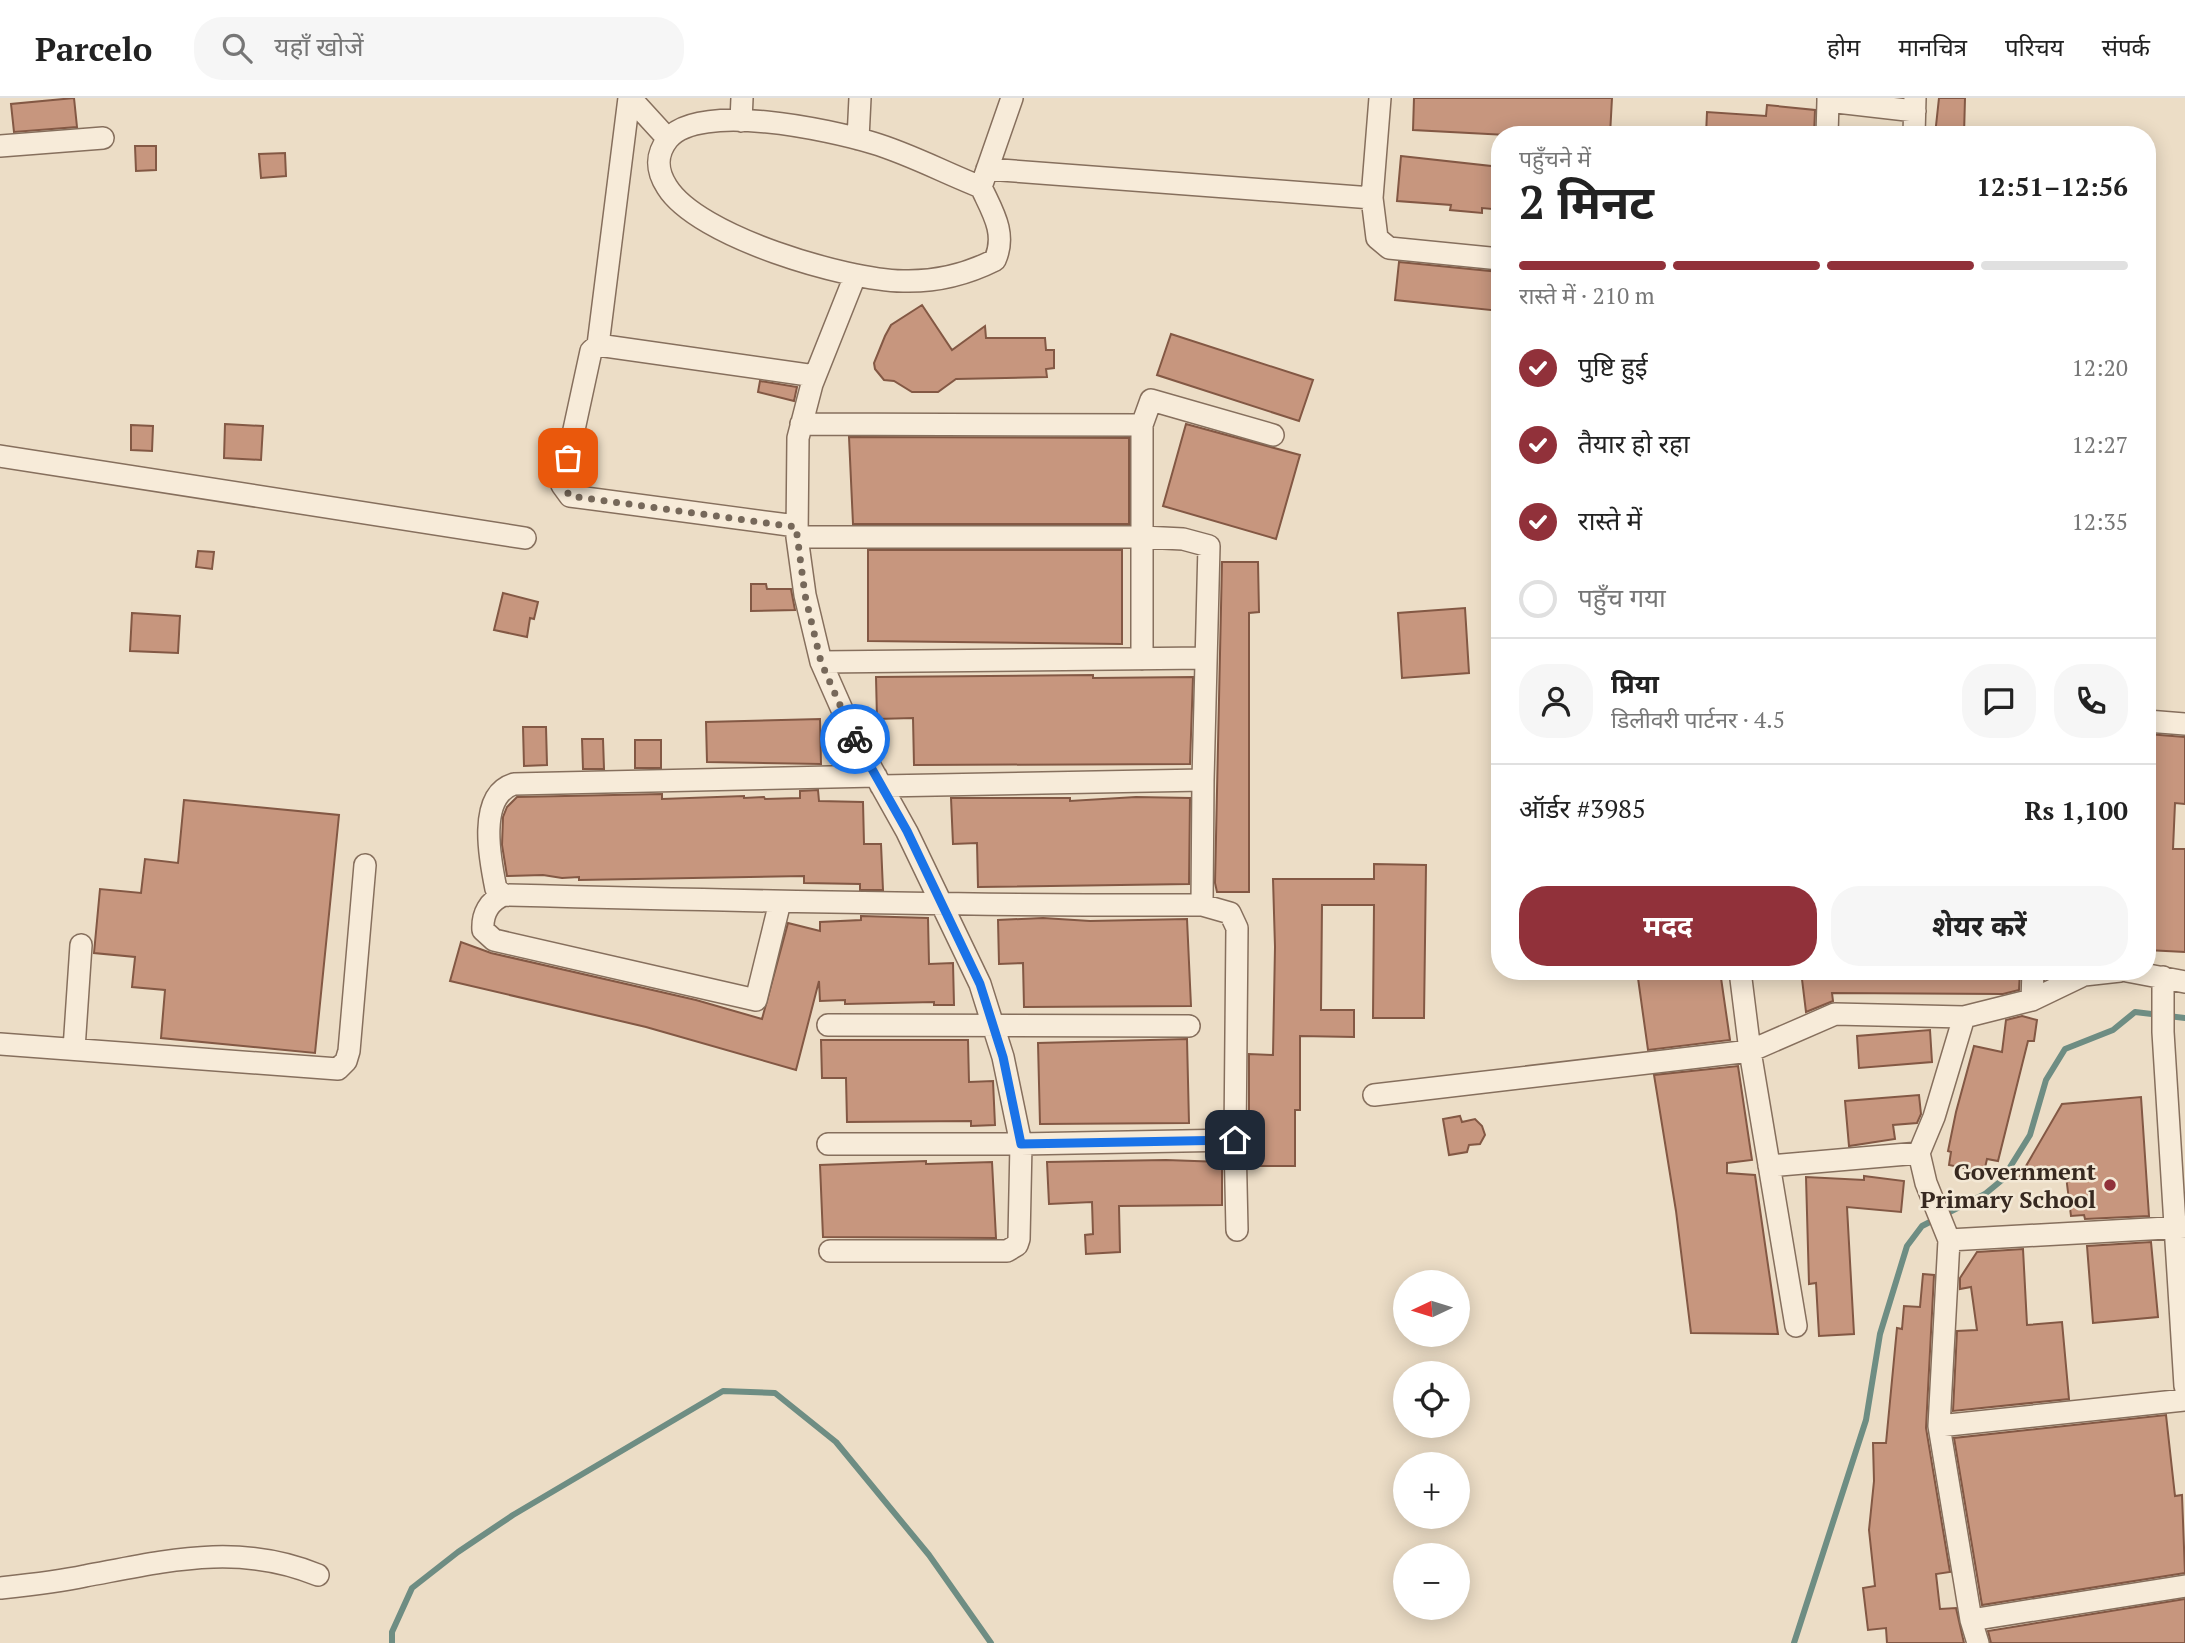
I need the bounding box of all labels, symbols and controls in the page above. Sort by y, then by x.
search box [194,17,684,80]
text: Parcelo [35,27,152,70]
icon: search [218,29,256,67]
text: यहाँ खोजें [274,29,364,63]
text: होम [1827,31,1860,63]
text: मानचित्र [1898,31,1967,63]
text: परिचय [2005,31,2064,63]
text: संपर्क [2102,31,2150,63]
text: पहुँचने में [1519,143,1591,174]
text: 12:51–12:56 [1976,169,2128,203]
text: 2 मिनट [1519,171,1654,232]
text: रास्ते में · 210 m [1519,280,1655,311]
icon: check [1519,349,1557,387]
text: पुष्टि हुई [1578,349,1648,383]
text: 12:20 [2071,352,2128,383]
icon: check [1519,426,1557,464]
text: तैयार हो रहा [1578,426,1690,460]
pin [538,428,598,488]
text: 12:27 [2071,429,2128,460]
icon: bag [549,439,587,477]
icon: check [1519,503,1557,541]
text: रास्ते में [1578,503,1642,537]
text: 12:35 [2071,506,2128,537]
text: पहुँच गया [1578,580,1666,614]
button: person [1519,664,1593,738]
button: chat [1962,664,2036,738]
button: phone [2054,664,2128,738]
text: प्रिया [1611,666,1659,700]
courier [820,704,890,774]
text: डिलीवरी पार्टनर · 4.5 [1611,704,1785,735]
icon: bike [836,720,874,758]
text: ऑर्डर #3985 [1519,791,1646,825]
text: Rs 1,100 [2024,793,2128,827]
button: मदद [1519,886,1817,966]
button: शेयर करें [1831,886,2128,966]
pin [1205,1110,1265,1170]
icon: home [1216,1121,1254,1159]
place label: Government Primary School [1920,1155,2096,1215]
marker: Government Primary School [2102,1177,2118,1193]
north arrow [1393,1270,1470,1348]
map controls [1393,1270,1470,1620]
button: locate [1393,1361,1470,1438]
button: + [1393,1452,1470,1529]
button: − [1393,1543,1470,1620]

